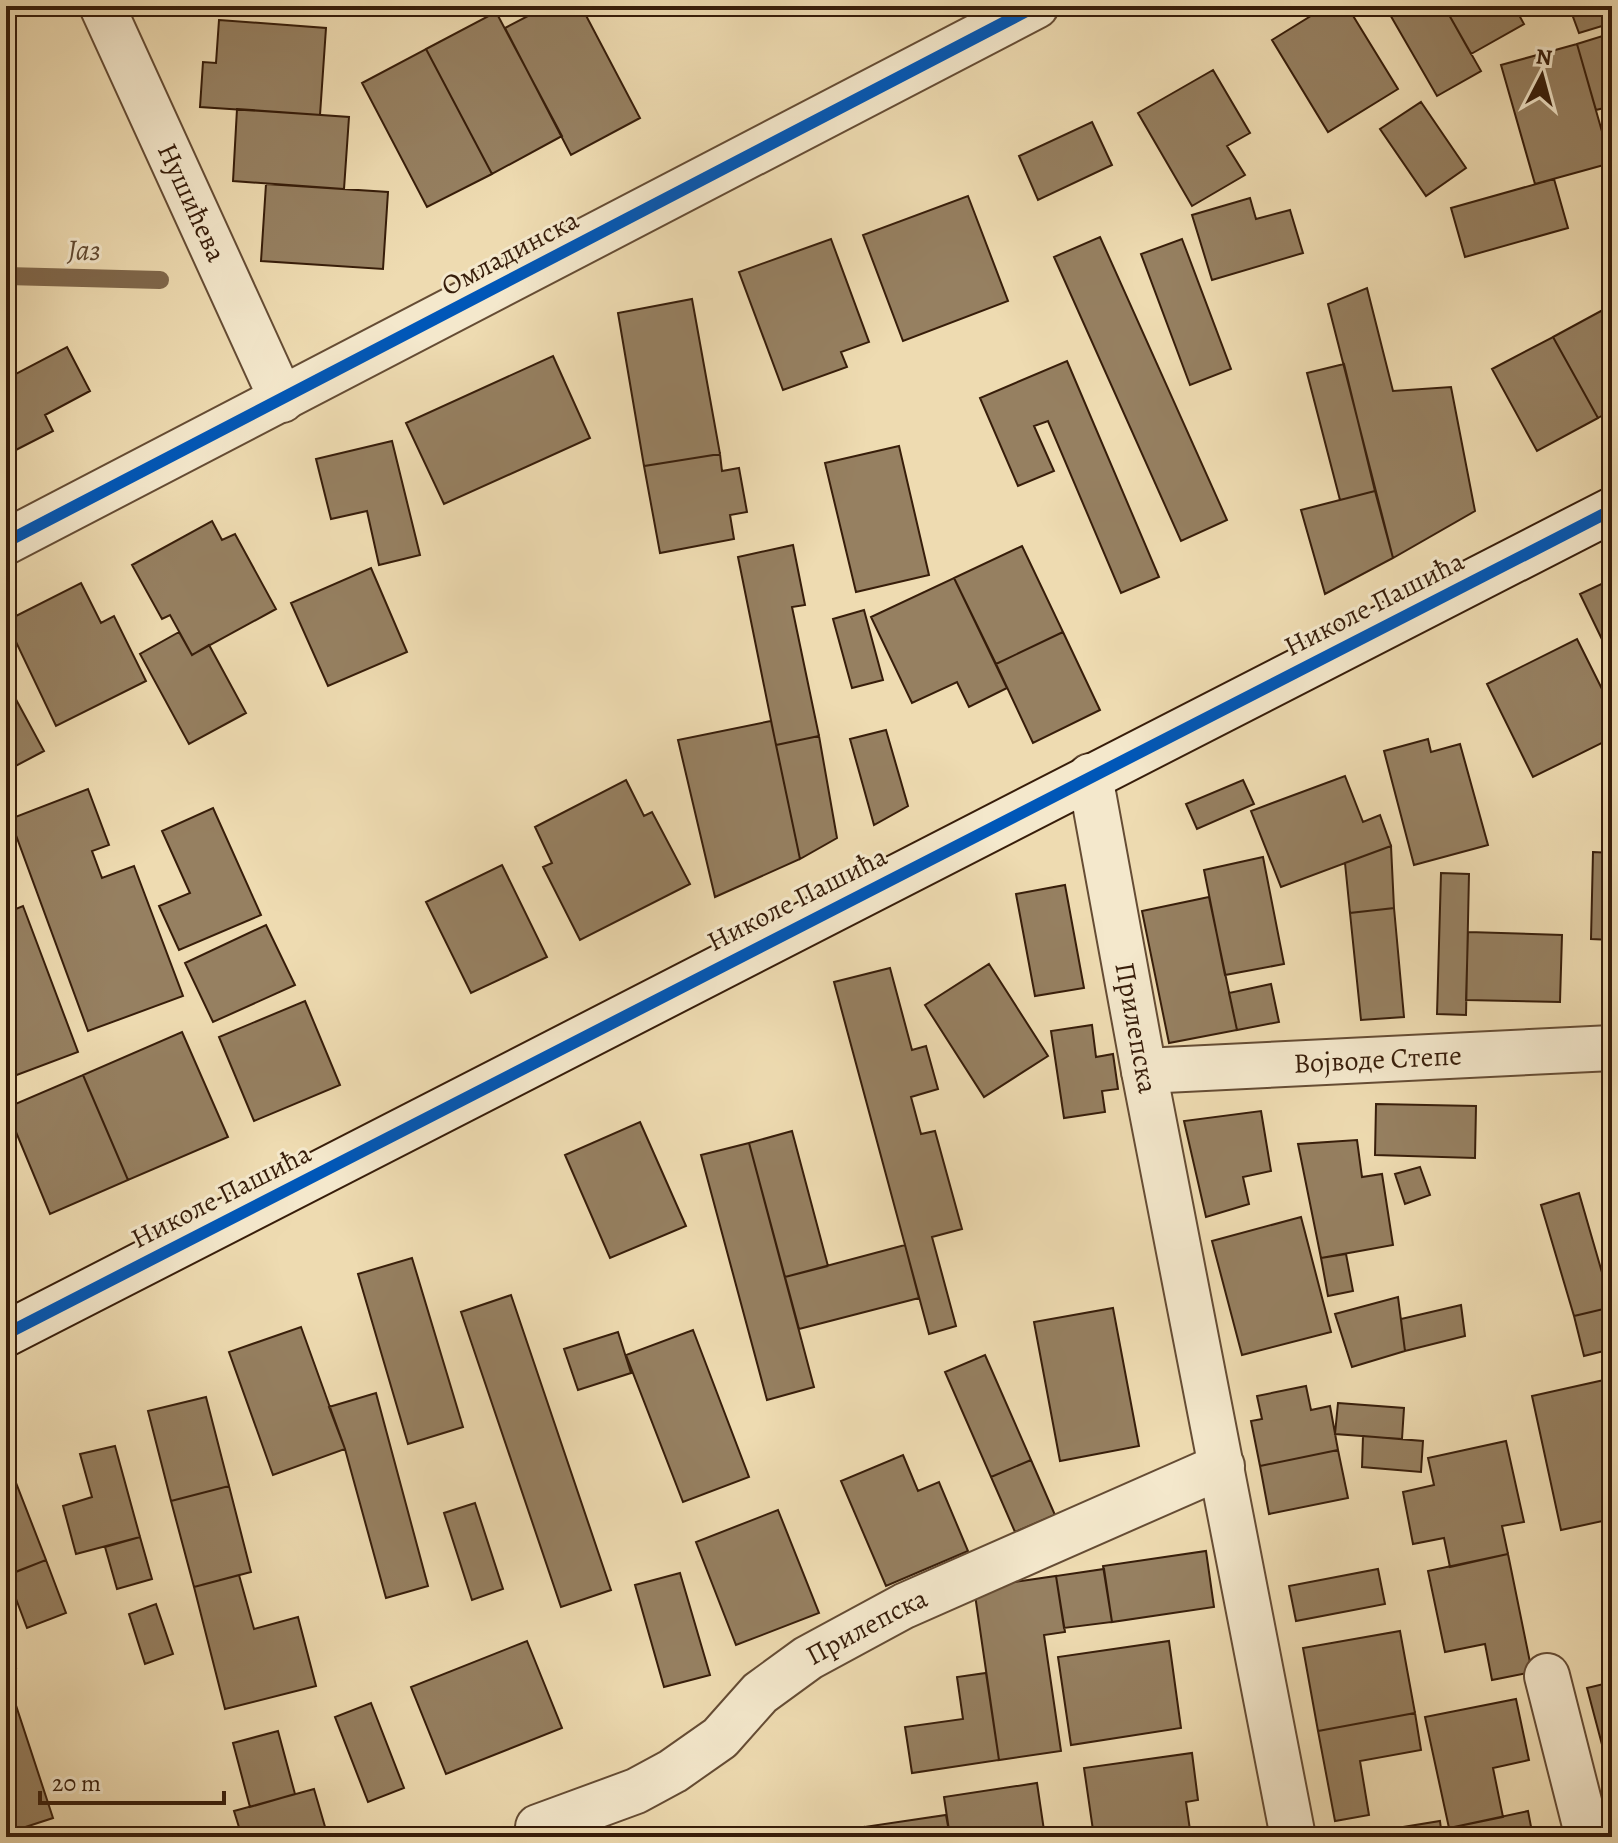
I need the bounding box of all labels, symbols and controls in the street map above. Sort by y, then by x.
north arrow [1502,36,1582,116]
text: N [1534,41,1554,73]
street label: Нушићева [148,137,235,268]
street label: Омладинска [435,201,585,305]
water label: Јаз [66,230,101,270]
street label: Николе Пашића [1278,542,1470,666]
street label: Николе Пашића [701,837,893,961]
street label: Прилепска [1105,959,1167,1097]
street label: Војводе Степе [1293,1036,1463,1083]
street label: Николе Пашића [125,1134,317,1258]
street label: Прилепска [799,1579,933,1675]
scale bar [40,1755,224,1805]
text: 20 m [52,1767,101,1799]

